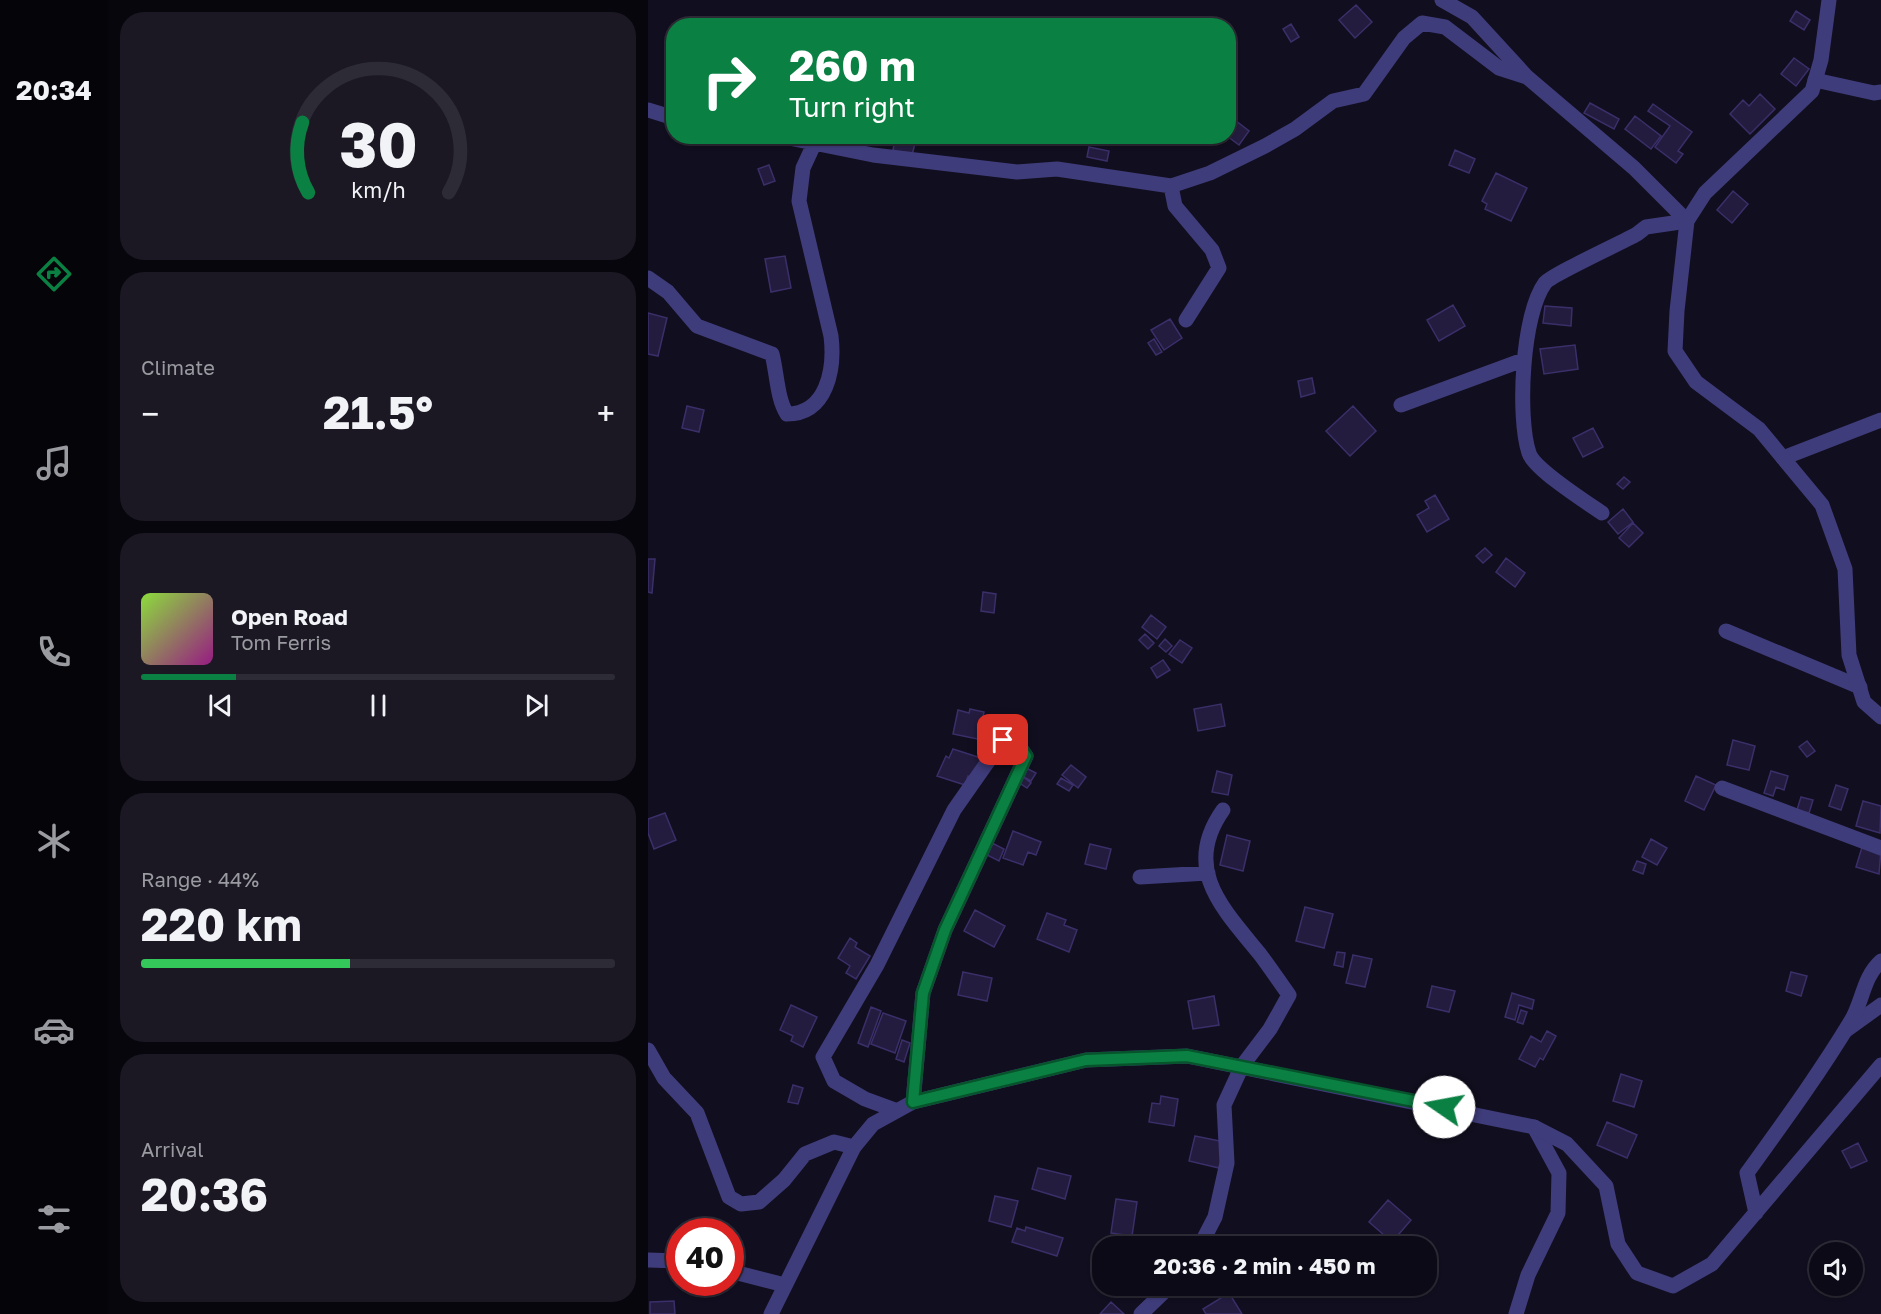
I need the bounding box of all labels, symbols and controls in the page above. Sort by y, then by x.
text: 260 m [789,40,916,90]
icon: right [690,42,768,120]
text: 20:34 [16,74,92,106]
text: Turn right [789,91,915,123]
text: 30 [339,106,417,181]
text: km/h [351,178,405,204]
icon: directions [33,253,75,295]
text: Climate [141,355,215,379]
text: 21.5° [323,385,433,439]
text: − [141,394,159,433]
text: + [597,394,615,433]
icon: music [33,442,75,484]
text: Open Road [231,603,348,630]
text: Tom Ferris [231,630,331,654]
icon: phone [33,631,75,673]
icon: previous [204,689,237,722]
icon: pause [362,689,395,722]
icon: next [520,689,553,722]
pin [977,714,1028,765]
icon: arrive [986,723,1019,756]
icon: climate [33,820,75,862]
text: Range · 44% [141,867,259,891]
text: 220 km [141,897,302,951]
icon: car [33,1009,75,1051]
position arrow [1412,1075,1476,1139]
text: Arrival [141,1137,204,1161]
text: 20:36 [141,1167,268,1221]
icon: filters [33,1198,75,1240]
speed limit sign: 40 [666,1218,744,1296]
map controls [1809,1242,1863,1296]
button: sound [1809,1242,1863,1296]
text: 20:36 · 2 min · 450 m [1154,1252,1375,1279]

